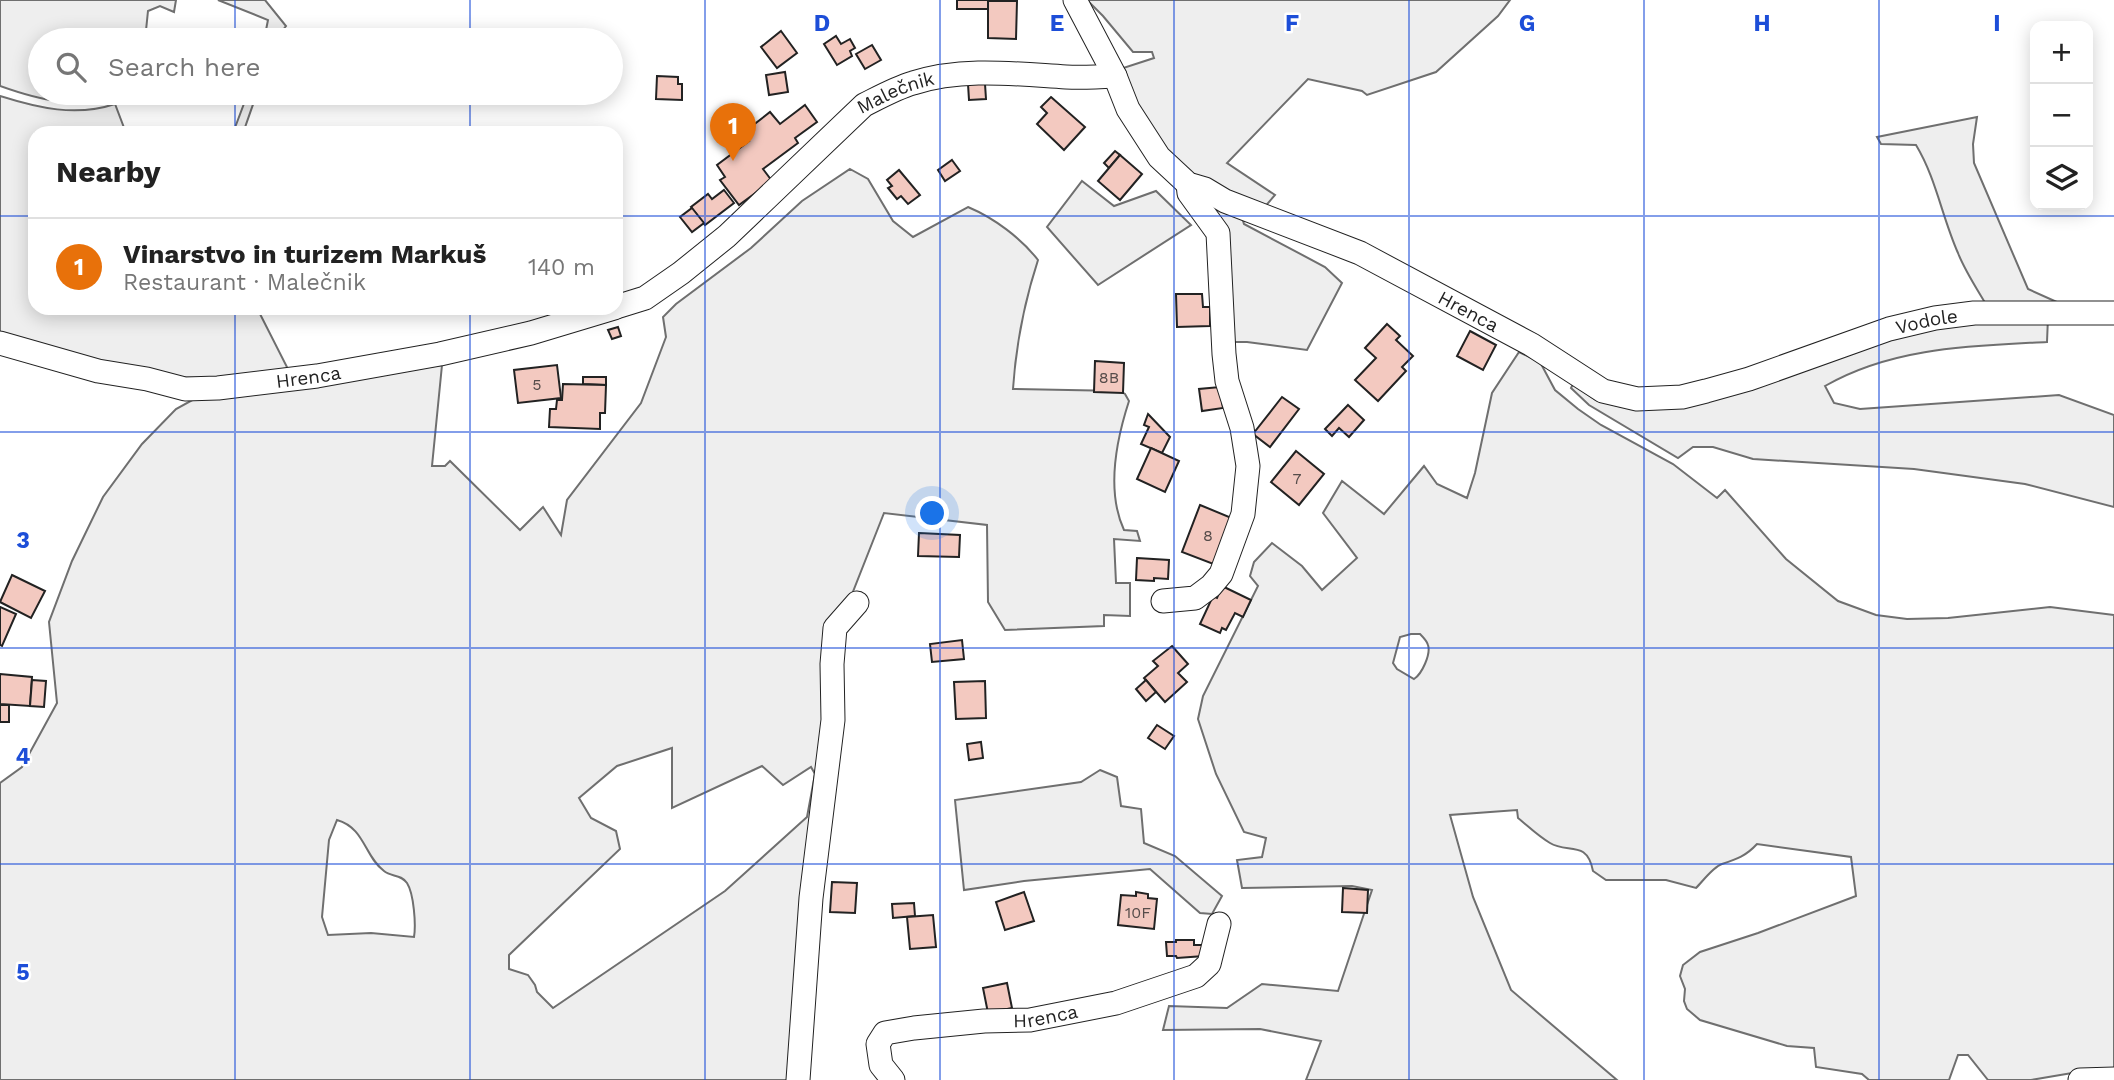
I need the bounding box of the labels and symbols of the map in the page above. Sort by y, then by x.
text: D [814,10,830,37]
text: E [1050,10,1064,37]
text: F [1285,10,1299,37]
text: G [1519,10,1535,37]
text: H [1753,10,1771,37]
text: I [1993,10,2001,37]
street label: Malečnik [853,67,937,119]
pin: 1 [710,103,756,161]
street label: Hrenca [1434,286,1503,337]
street label: Vodole [1893,304,1959,339]
street label: Hrenca [275,361,343,393]
house number: 8B [1099,368,1119,387]
house number: 5 [532,375,542,394]
house number: 7 [1293,469,1302,488]
your location [915,496,949,530]
house number: 8 [1203,526,1213,545]
text: 3 [16,527,30,554]
text: 4 [16,743,31,770]
house number: 10F [1125,903,1151,922]
text: 5 [16,959,30,986]
street label: Hrenca [1013,1000,1080,1032]

